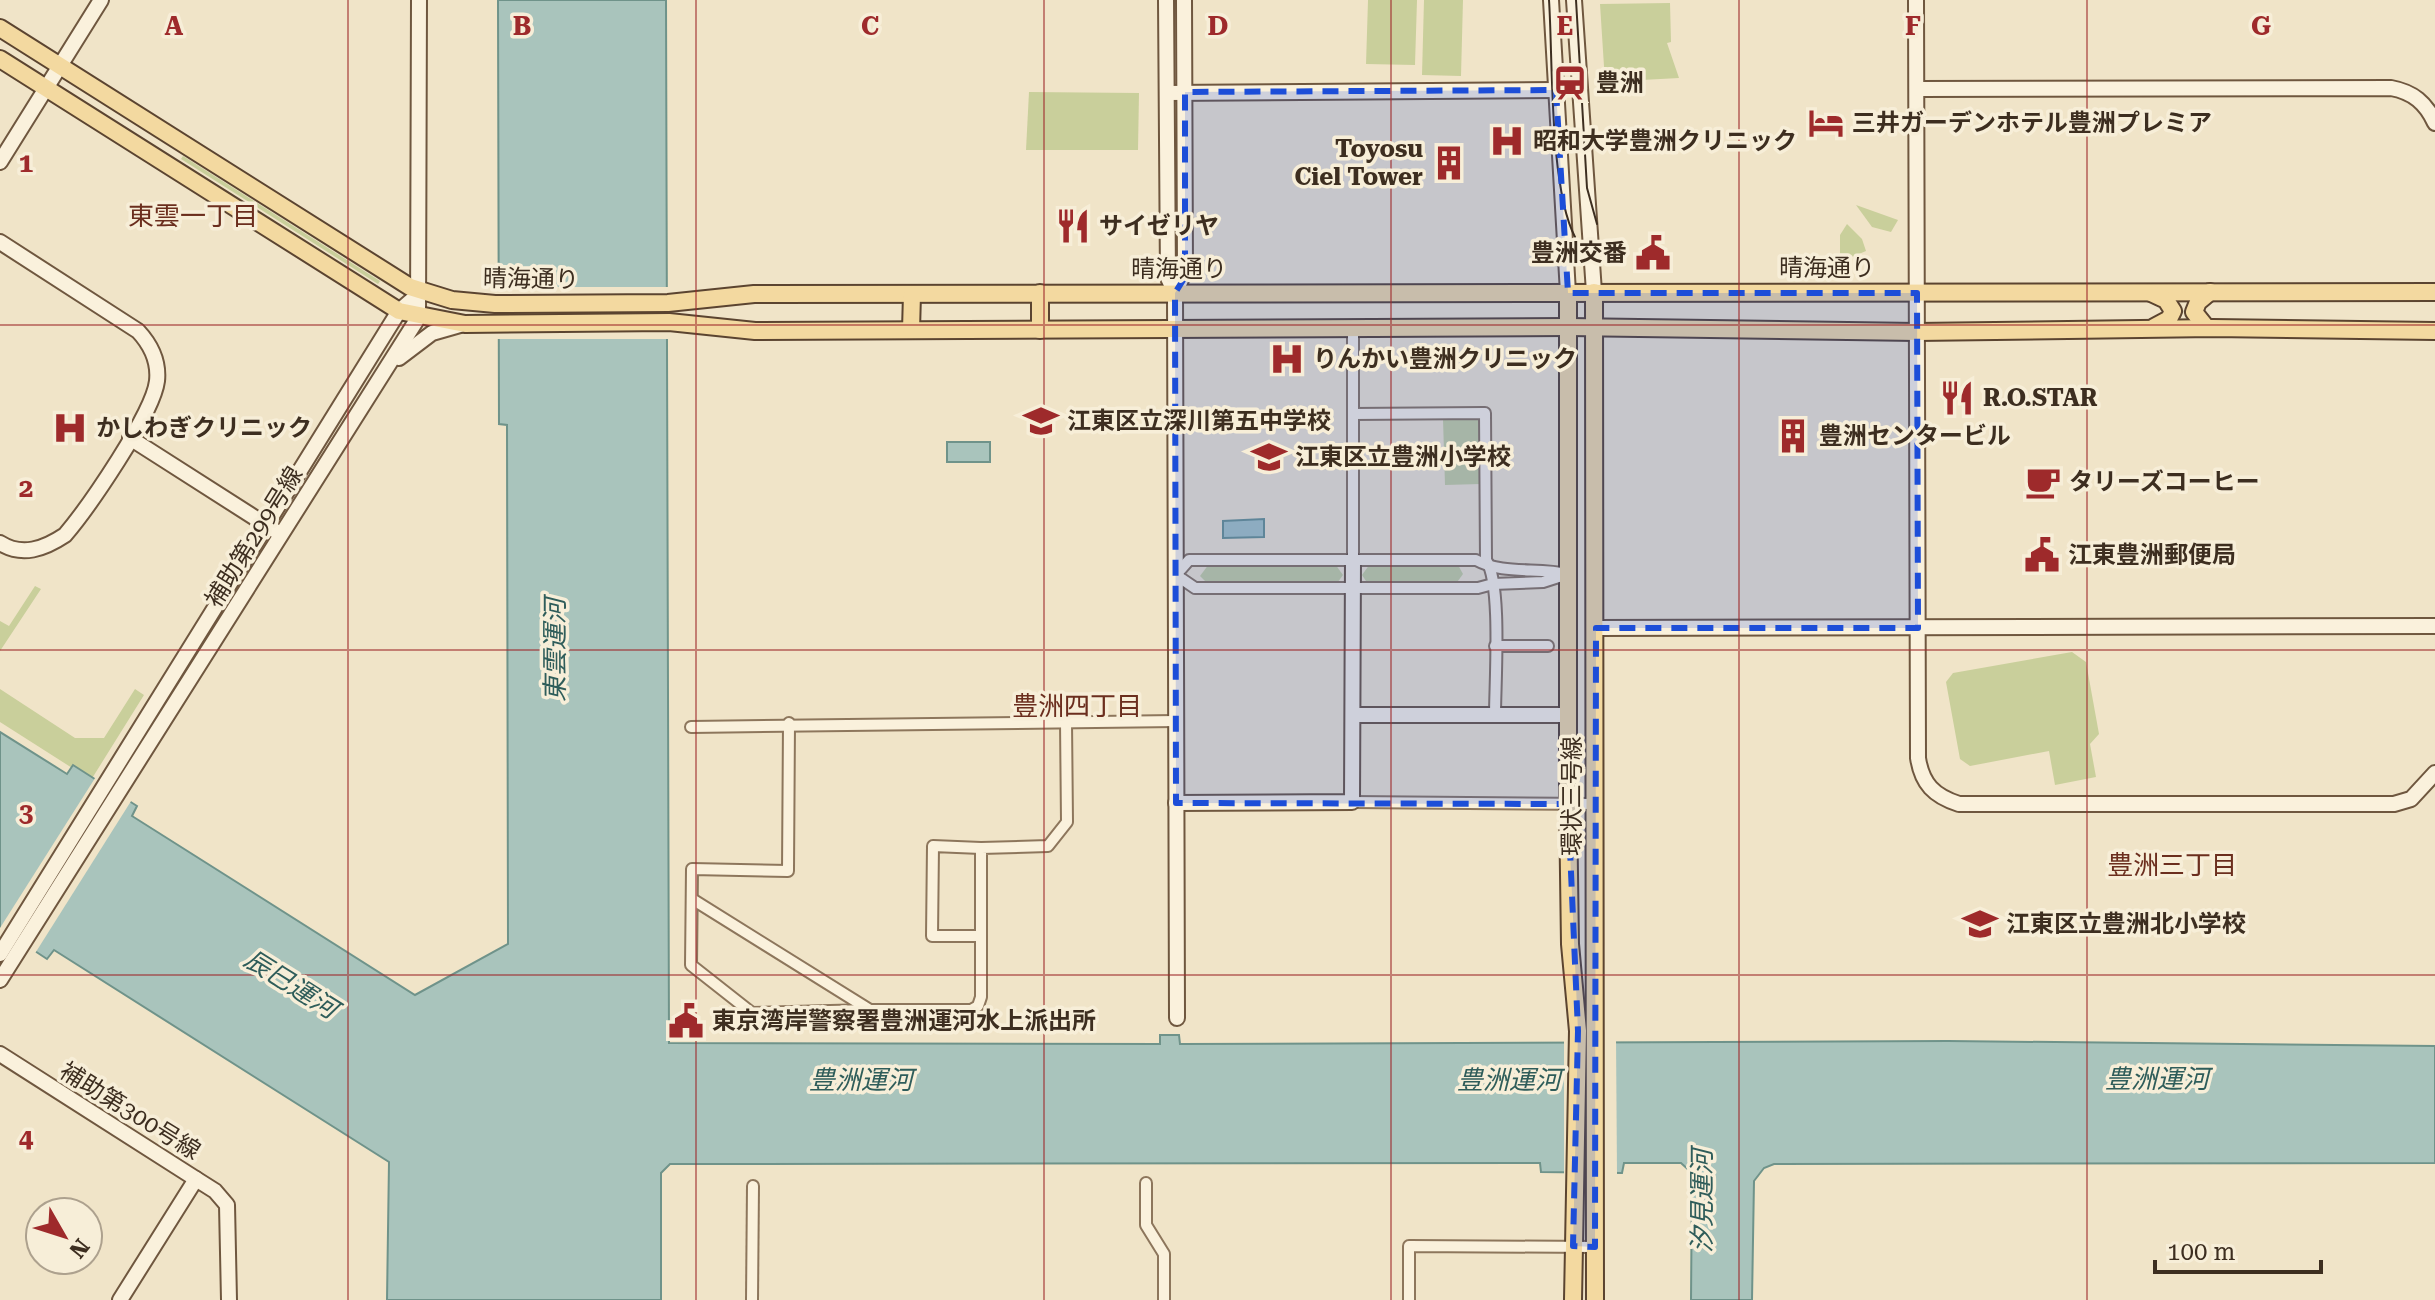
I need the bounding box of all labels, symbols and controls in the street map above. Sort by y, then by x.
text: A [165,11,184,41]
text: B [513,11,531,41]
text: C [861,11,879,41]
text: D [1208,11,1228,41]
text: E [1557,11,1573,41]
text: F [1905,11,1921,41]
text: G [2251,11,2271,41]
station icon: 豊洲 [1551,64,1589,102]
place label: 豊洲 [1596,69,1644,97]
hotel icon: 三井ガーデンホテル豊洲プレミア [1807,104,1845,142]
place label: 三井ガーデンホテル豊洲プレミア [1852,109,2212,137]
hospital icon: 昭和大学豊洲クリニック [1488,122,1526,160]
place label: 昭和大学豊洲クリニック [1533,127,1797,155]
place label: Toyosu Ciel Tower [1294,135,1423,191]
building icon: Toyosu Ciel Tower [1430,144,1468,182]
text: 1 [19,148,33,178]
district label: 東雲一丁目 [128,201,258,231]
restaurant icon: サイゼリヤ [1054,207,1092,245]
place label: サイゼリヤ [1099,212,1219,240]
public building icon: 豊洲交番 [1634,234,1672,272]
place label: 豊洲交番 [1531,239,1627,267]
street label: 晴海通り [1779,254,1875,282]
street label: 晴海通り [1131,255,1227,283]
street label: 晴海通り [483,264,579,294]
hospital icon: りんかい豊洲クリニック [1268,340,1306,378]
place label: りんかい豊洲クリニック [1313,345,1577,373]
restaurant icon: R.O.STAR [1938,379,1976,417]
place label: R.O.STAR [1983,384,2098,412]
school or university icon: 江東区立深川第五中学校 [1022,402,1060,440]
place label: 江東区立深川第五中学校 [1067,407,1331,435]
hospital icon: かしわぎクリニック [51,409,89,447]
place label: かしわぎクリニック [96,414,312,442]
building icon: 豊洲センタービル [1774,417,1812,455]
place label: 豊洲センタービル [1819,422,2011,450]
school or university icon: 江東区立豊洲小学校 [1250,438,1288,476]
place label: 江東区立豊洲小学校 [1295,443,1511,471]
street label: 補助第299号線 [200,462,308,612]
cafe icon: タリーズコーヒー [2024,463,2062,501]
place label: タリーズコーヒー [2069,468,2260,496]
text: 2 [19,473,33,503]
public building icon: 江東豊洲郵便局 [2023,536,2061,574]
place label: 江東豊洲郵便局 [2068,541,2236,569]
water label: 東雲運河 [540,593,570,702]
district label: 豊洲四丁目 [1012,691,1142,721]
street label: 環状三号線 [1558,736,1586,856]
text: 3 [19,798,33,828]
district label: 豊洲三丁目 [2107,850,2237,880]
school or university icon: 江東区立豊洲北小学校 [1961,905,1999,943]
place label: 江東区立豊洲北小学校 [2006,910,2246,938]
water label: 辰巳運河 [239,944,347,1027]
public building icon: 東京湾岸警察署豊洲運河水上派出所 [667,1002,705,1040]
place label: 東京湾岸警察署豊洲運河水上派出所 [712,1007,1096,1035]
street label: 補助第300号線 [55,1057,205,1165]
water label: 豊洲運河 [2105,1064,2214,1094]
water label: 豊洲運河 [809,1065,918,1095]
water label: 豊洲運河 [1457,1065,1566,1095]
text: 4 [19,1123,34,1153]
water label: 汐見運河 [1687,1144,1717,1253]
north arrow [24,1196,104,1276]
scale bar [2155,1224,2321,1274]
text: N [64,1234,94,1263]
text: 100 m [2167,1238,2235,1266]

